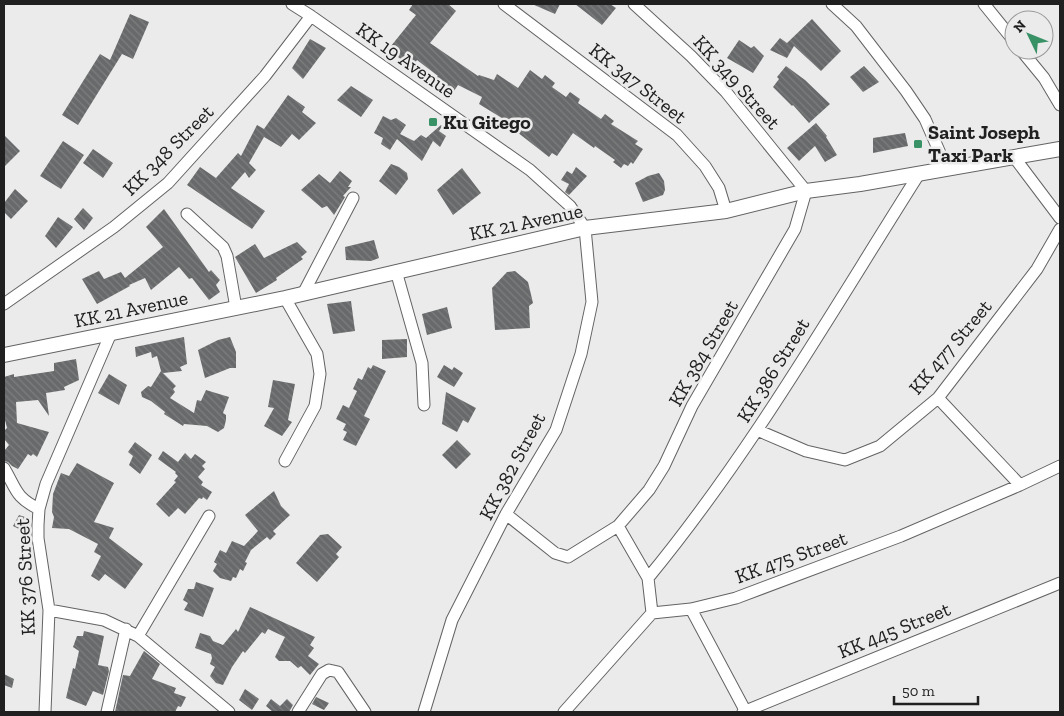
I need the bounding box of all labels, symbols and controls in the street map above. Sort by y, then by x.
north arrow [1004,10,1054,60]
street label: KK 19 Avenue [352,17,460,103]
text: N [1010,17,1030,36]
street label: KK 349 Street [688,30,786,134]
street label: KK 347 Street [585,38,692,129]
street label: KK 348 Street [118,99,219,200]
place label: Ku Gitego [443,110,531,134]
marker: Ku Gitego [427,116,439,128]
place label: Saint Joseph Taxi Park [928,120,1040,167]
marker: Saint Joseph Taxi Park [912,138,924,150]
street label: KK 21 Avenue [467,198,585,246]
street label: KK 21 Avenue [72,285,190,333]
street label: KK 477 Street [903,294,997,399]
street label: KK 384 Street [663,295,743,410]
street label: KK 386 Street [731,313,815,427]
street label: KK 382 Street [474,408,551,524]
street label: KK 376 Street [10,517,40,636]
street label: KK 475 Street [732,525,851,588]
street label: KK 445 Street [834,596,954,663]
scale bar [894,674,978,706]
text: 50 m [902,682,935,700]

